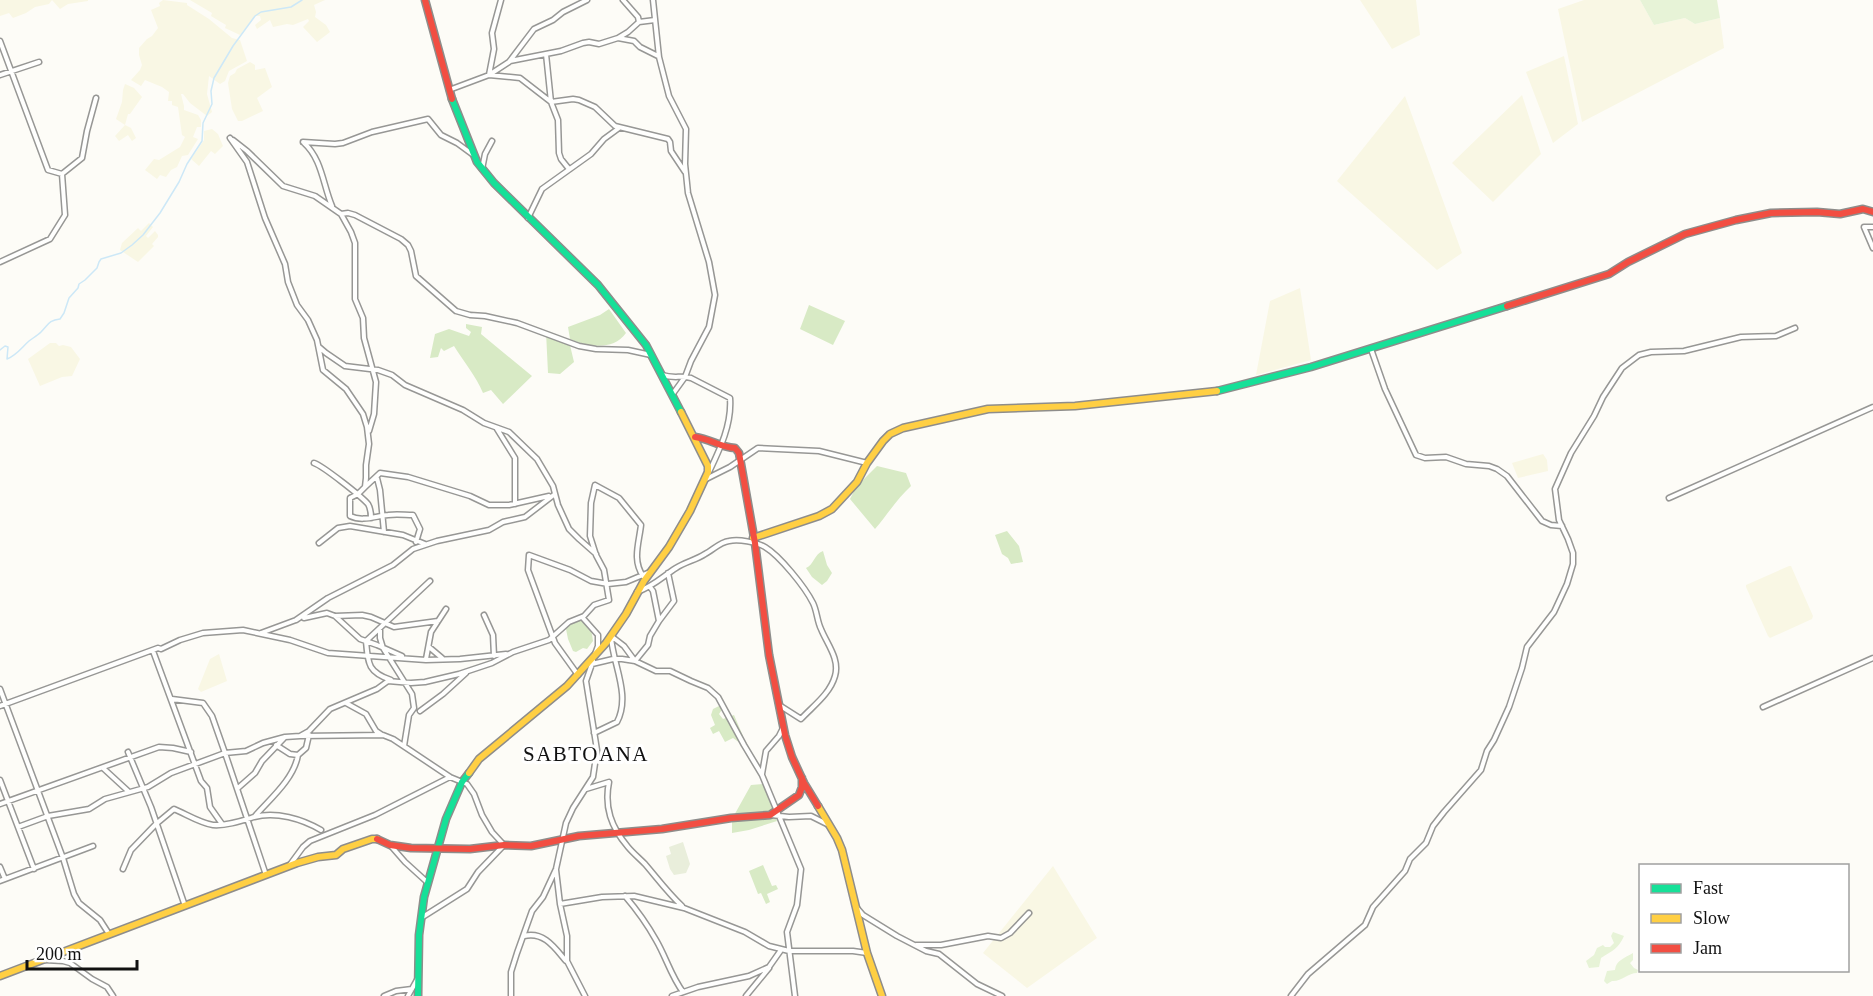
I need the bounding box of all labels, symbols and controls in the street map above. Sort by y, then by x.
district label: SABTOANA [523,742,649,766]
legend [1639,864,1849,972]
text: Fast [1693,878,1723,898]
text: Slow [1693,908,1730,928]
scale bar [27,933,136,971]
text: Jam [1693,938,1722,958]
text: 200 m [36,944,82,964]

